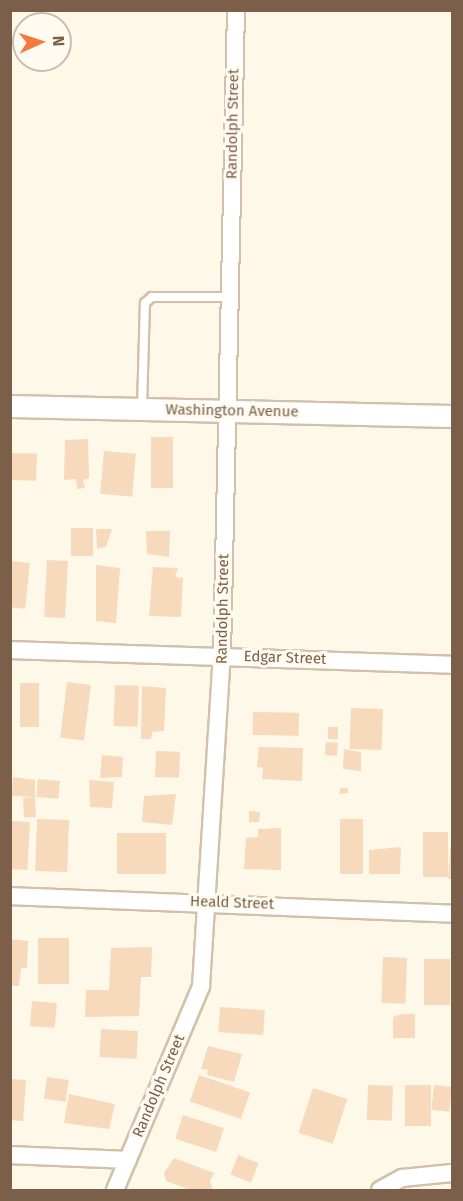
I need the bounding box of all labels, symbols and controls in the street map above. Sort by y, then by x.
north arrow [12,12,72,72]
text: N [49,35,68,47]
street label: Randolph Street [223,69,243,179]
street label: Washington Avenue [165,401,299,421]
street label: Randolph Street [213,554,233,664]
street label: Edgar Street [243,648,327,668]
street label: Heald Street [190,893,274,913]
street label: Randolph Street [129,1032,189,1140]

